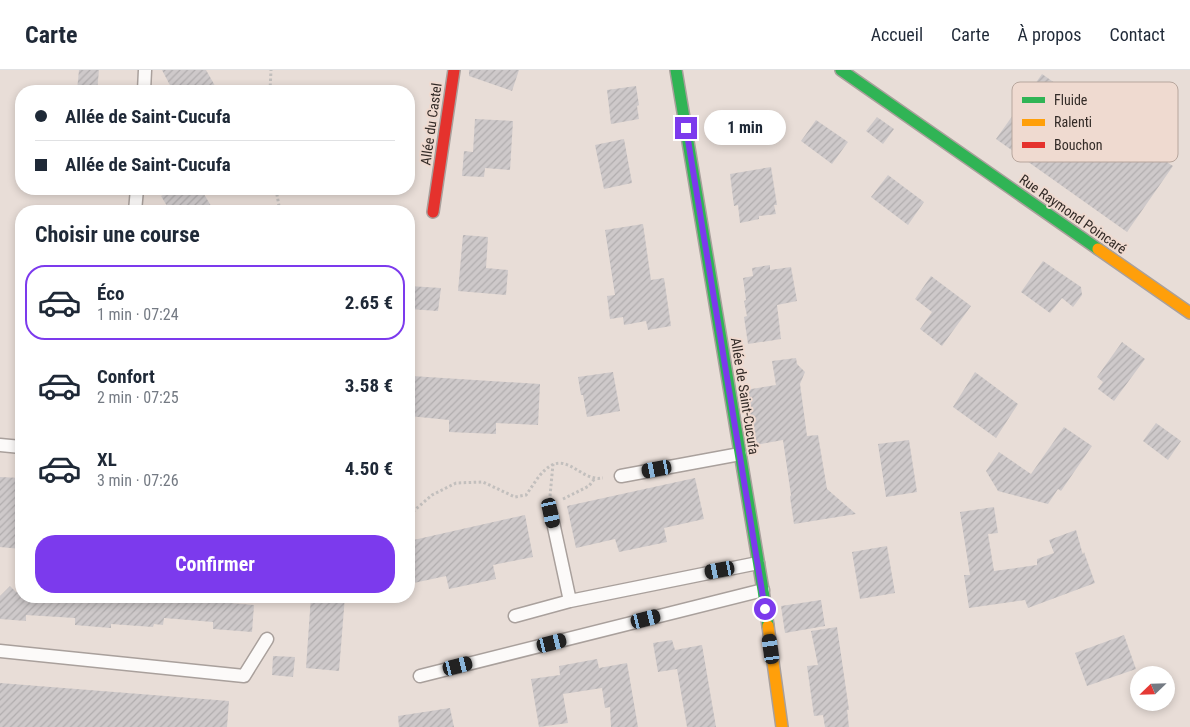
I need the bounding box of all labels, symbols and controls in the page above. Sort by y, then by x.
text: Carte [25,21,77,49]
text: Accueil [871,24,923,45]
text: Carte [951,24,990,45]
text: À propos [1018,24,1081,45]
text: Contact [1109,24,1165,45]
street label: Allée du Castel [417,82,445,166]
legend [1012,82,1178,162]
text: Fluide [1054,92,1088,108]
text: Allée de Saint-Cucufa [65,105,231,128]
callout: 1 min [704,110,786,146]
text: Ralenti [1054,114,1092,130]
route end [675,117,697,139]
text: 1 min [727,118,763,137]
text: Bouchon [1054,137,1102,153]
text: Allée de Saint-Cucufa [65,153,231,176]
street label: Rue Raymond Poincaré [1016,171,1130,257]
text: Choisir une course [35,222,200,247]
icon: car [37,280,82,325]
text: Éco [97,282,124,305]
text: 2.65 € [345,291,393,314]
text: 1 min · 07:24 [97,305,179,324]
street label: Allée de Saint-Cucufa [728,336,762,456]
icon: car [37,363,82,408]
text: Confort [97,365,155,388]
text: 3.58 € [345,374,393,397]
text: 2 min · 07:25 [97,388,179,407]
icon: car [37,446,82,491]
text: XL [97,448,117,471]
text: 4.50 € [345,457,393,480]
car [640,459,673,479]
text: 3 min · 07:26 [97,471,179,490]
car [540,497,561,529]
button: Confirmer [35,535,395,593]
car [703,560,736,580]
route start [754,598,776,620]
car [629,608,662,630]
car [535,632,568,654]
car [761,633,780,665]
car [441,655,474,677]
north arrow [1130,666,1175,711]
map controls [1130,666,1175,711]

